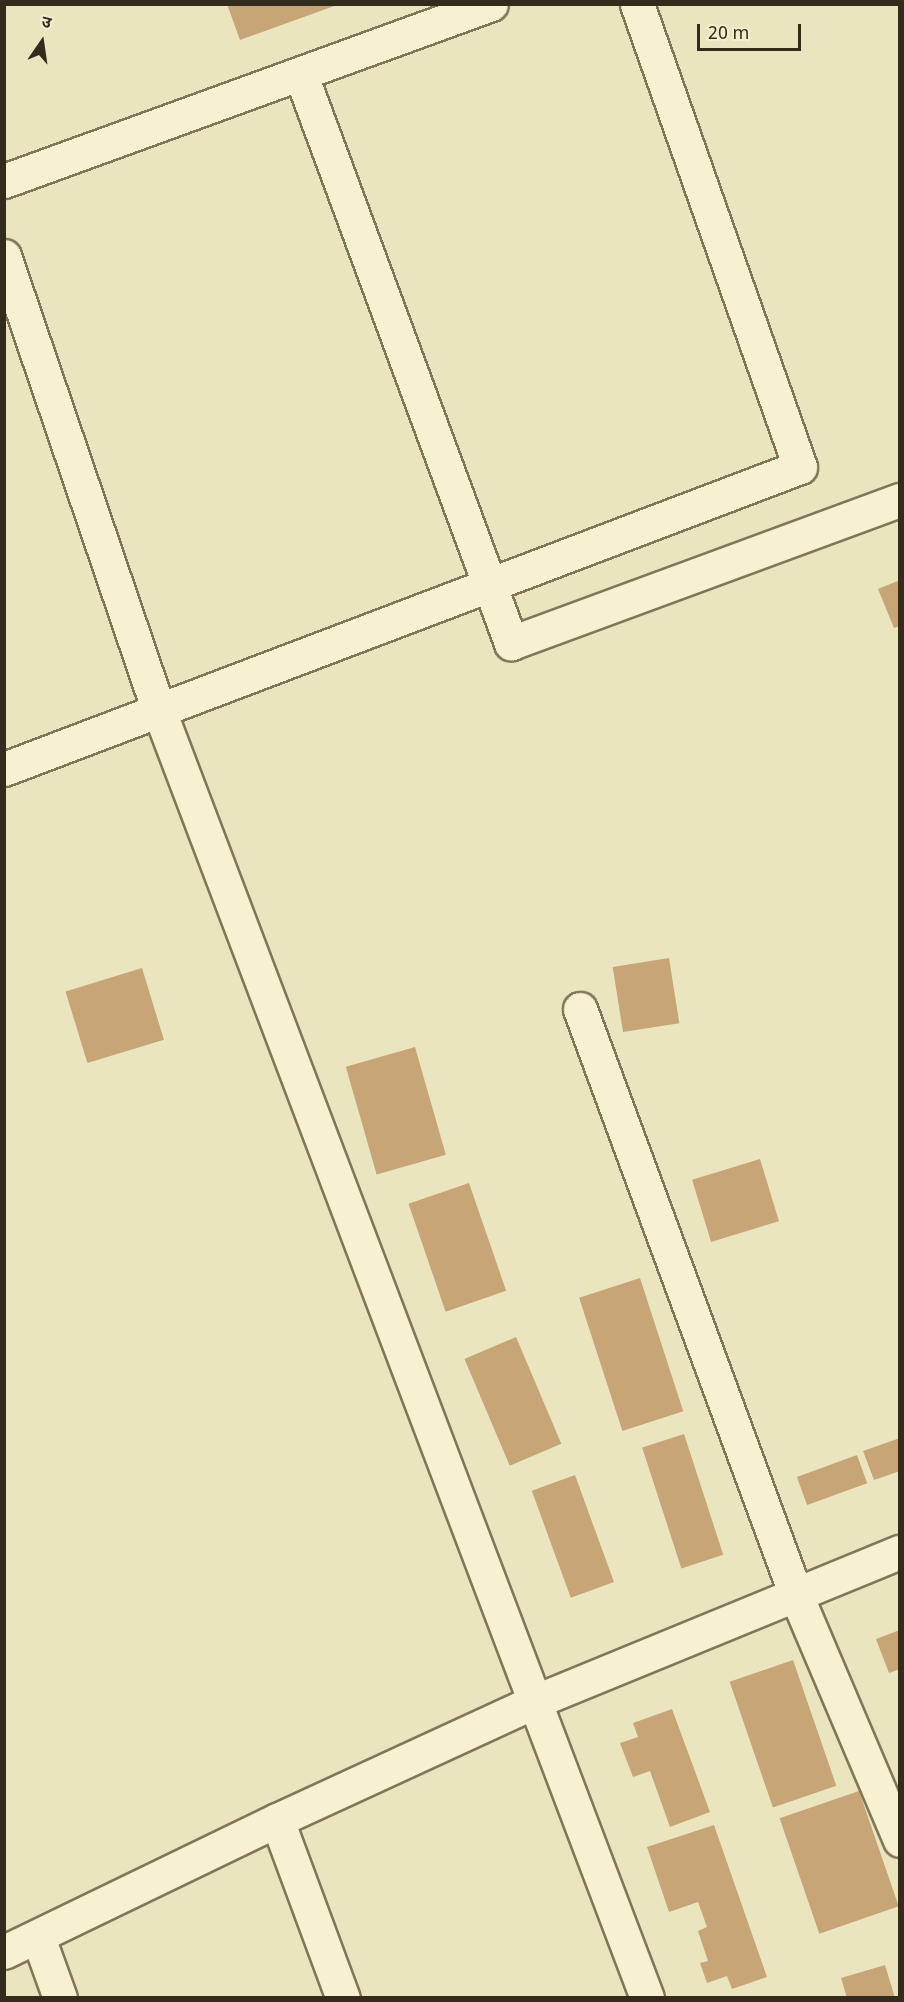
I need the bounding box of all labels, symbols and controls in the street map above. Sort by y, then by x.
north arrow [12,12,72,72]
scale bar [700,12,804,50]
text: उ [39,13,53,35]
text: 20 m [708,23,749,46]

